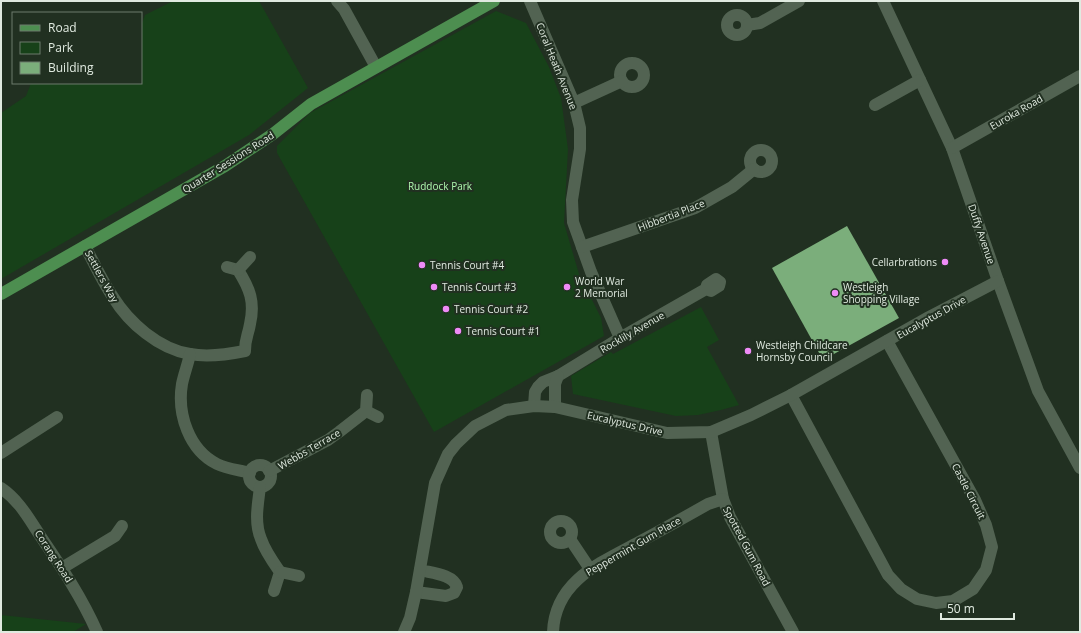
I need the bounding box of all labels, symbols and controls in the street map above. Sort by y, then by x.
legend [12,12,142,84]
text: Road [48,19,77,36]
street label: Coral Heath Avenue [533,20,581,112]
text: Park [48,39,74,56]
text: Building [48,59,94,76]
street label: Euroka Road [987,91,1045,133]
street label: Quarter Sessions Road [179,128,277,196]
park label: Ruddock Park [408,179,473,193]
street label: Hibbertia Place [636,196,707,234]
street label: Duffy Avenue [965,202,999,266]
street label: Settlers Way [82,247,123,305]
place label: Cellarbrations [872,255,937,269]
marker: Cellarbrations [940,257,950,267]
place label: Tennis Court #4 [430,258,504,272]
marker: Tennis Court #4 [417,260,427,270]
place label: World War 2 Memorial [575,274,628,300]
place label: Tennis Court #3 [442,280,516,294]
place label: Westleigh Shopping Village [843,280,920,306]
marker: Tennis Court #3 [429,282,439,292]
marker: World War 2 Memorial [562,282,572,292]
marker: Westleigh Shopping Village [830,288,840,298]
street label: Eucalyptus Drive [894,292,968,342]
place label: Tennis Court #2 [454,302,528,316]
marker: Tennis Court #2 [441,304,451,314]
street label: Rocklily Avenue [597,308,667,356]
place label: Tennis Court #1 [466,324,540,338]
marker: Tennis Court #1 [453,326,463,336]
place label: Westleigh Childcare Hornsby Council [756,338,848,364]
marker: Westleigh Childcare Hornsby Council [743,346,753,356]
street label: Eucalyptus Drive [586,407,665,439]
street label: Webbs Terrace [275,425,343,472]
street label: Castle Circuit [949,461,989,522]
street label: Spotted Gum Road [720,504,774,588]
street label: Peppermint Gum Place [583,513,683,579]
street label: Corang Road [32,527,76,585]
scale bar [941,595,1014,621]
text: 50 m [947,600,975,617]

